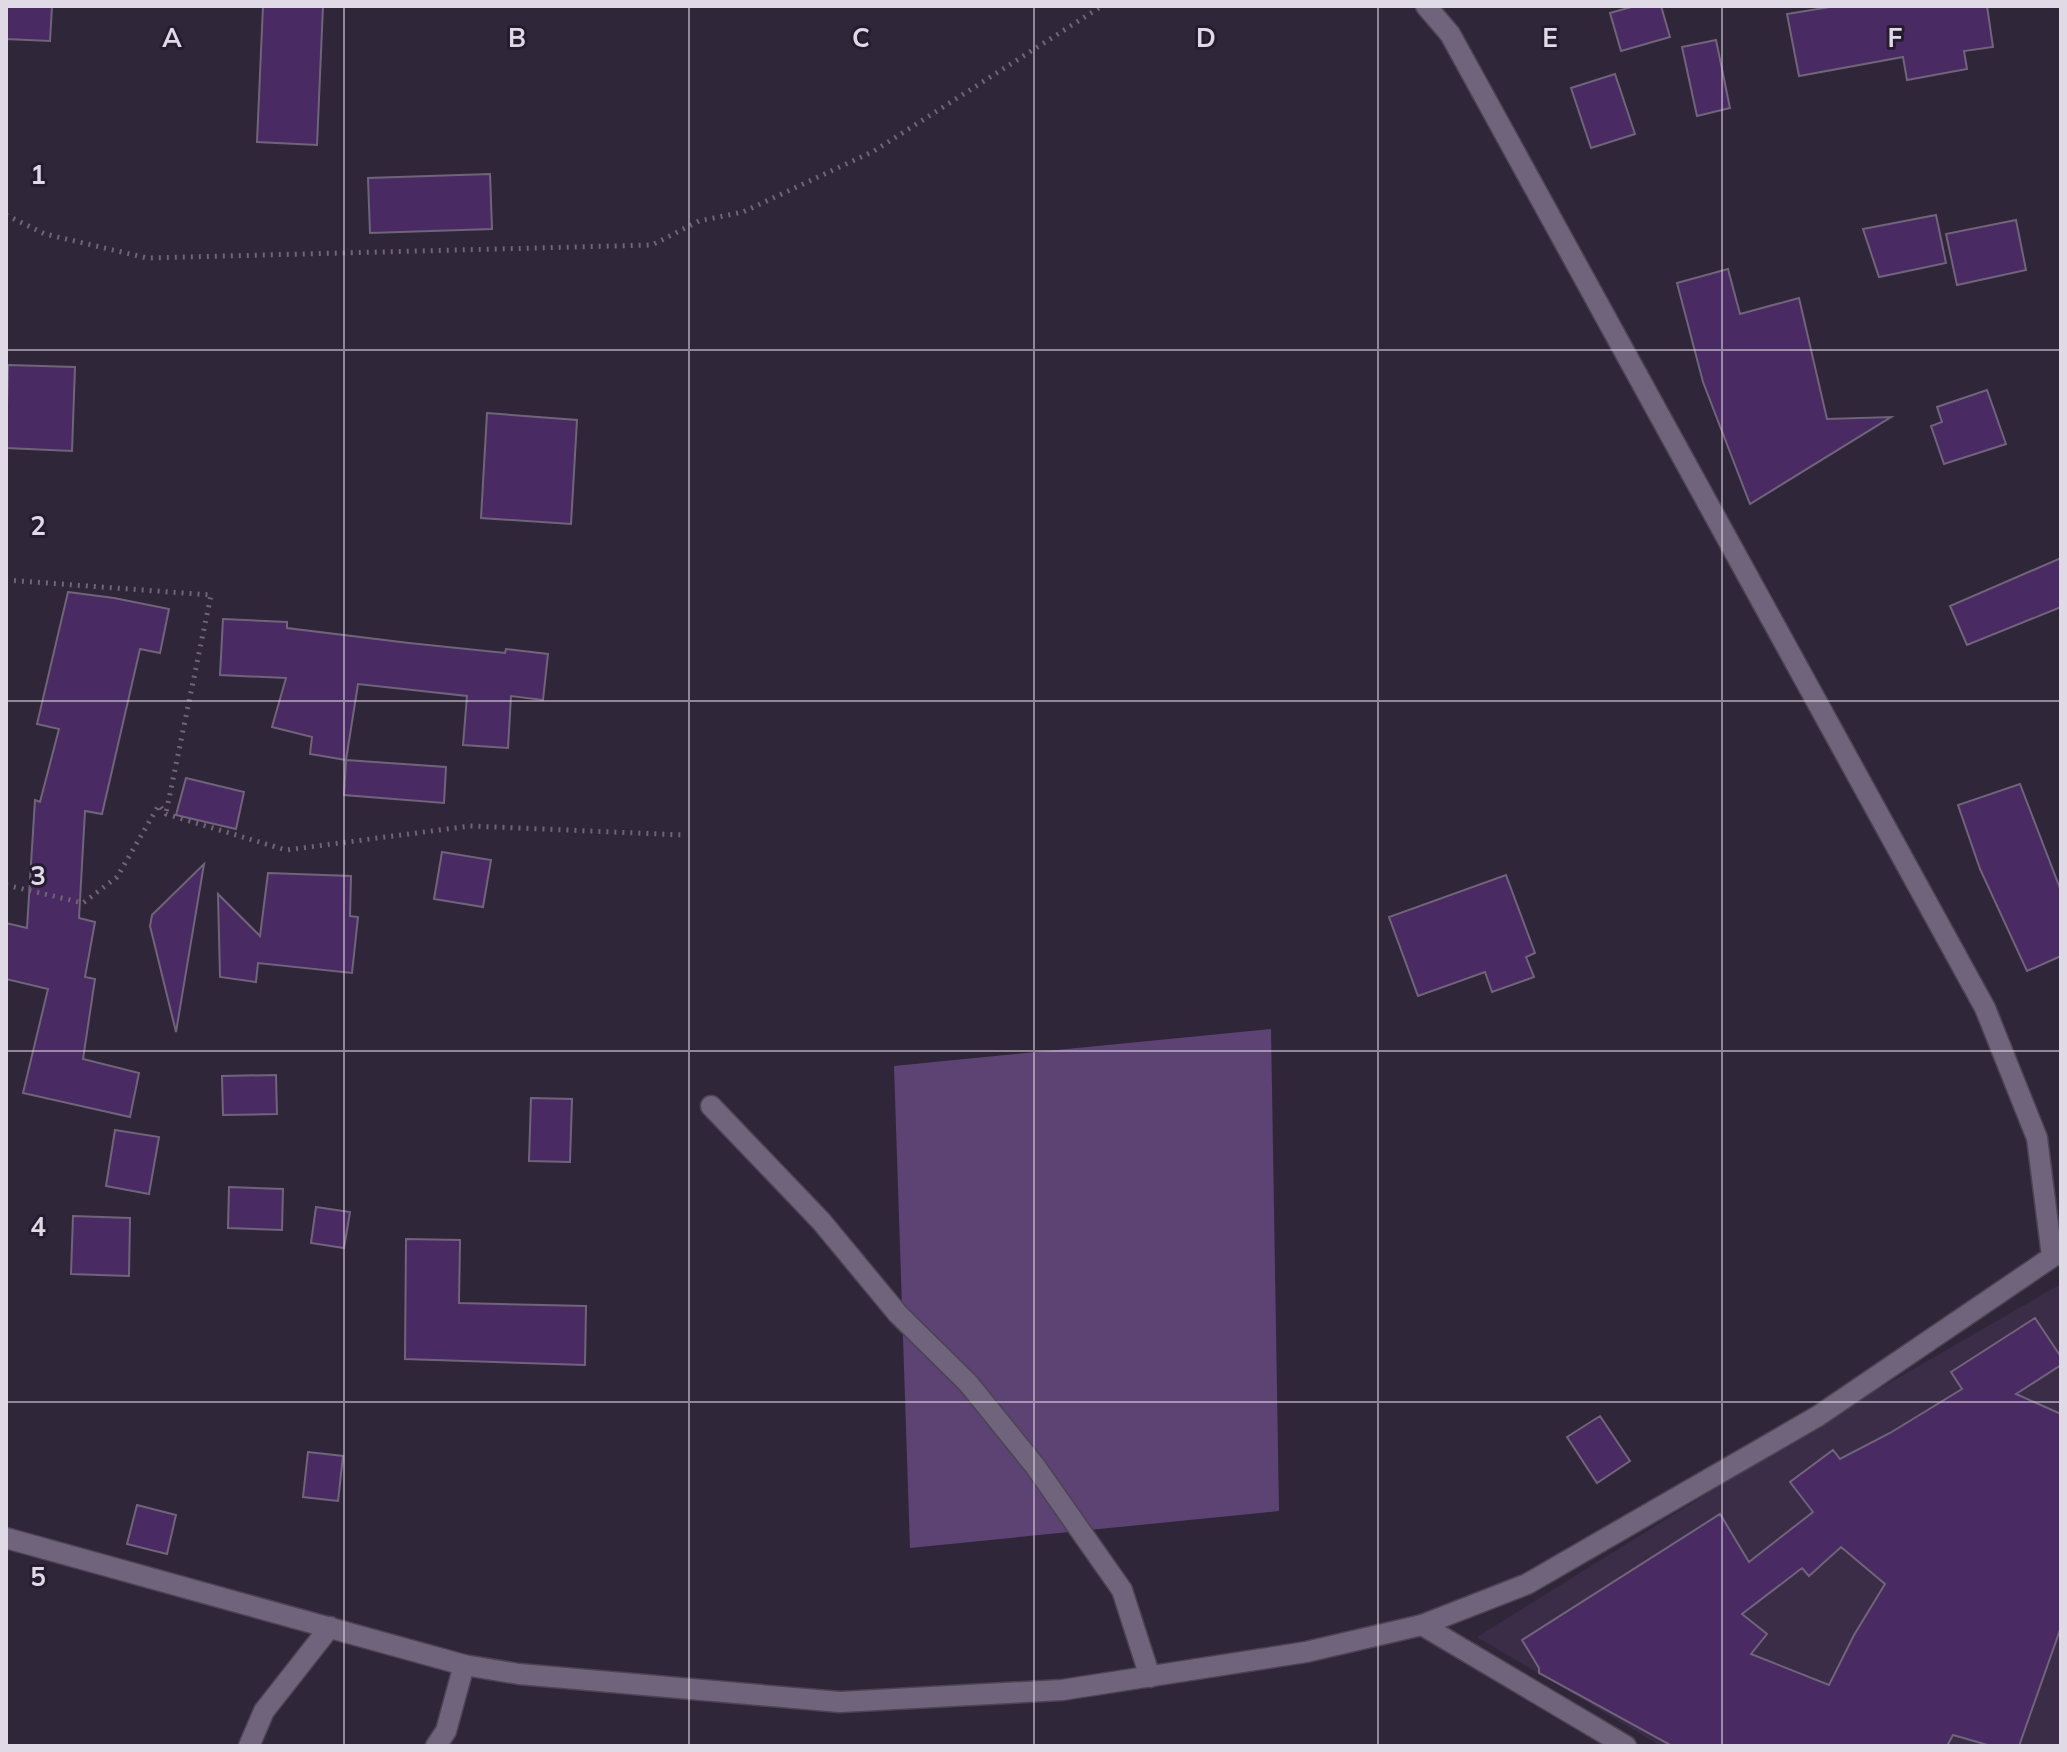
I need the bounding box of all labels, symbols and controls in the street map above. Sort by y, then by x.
text: A [162,21,182,54]
text: B [508,21,526,54]
text: C [852,21,870,54]
text: D [1196,21,1216,54]
text: E [1542,21,1558,54]
text: F [1888,21,1903,54]
text: 1 [30,158,46,191]
text: 2 [30,509,46,542]
text: 3 [30,859,46,892]
text: 4 [30,1210,46,1243]
text: 5 [30,1560,46,1593]

